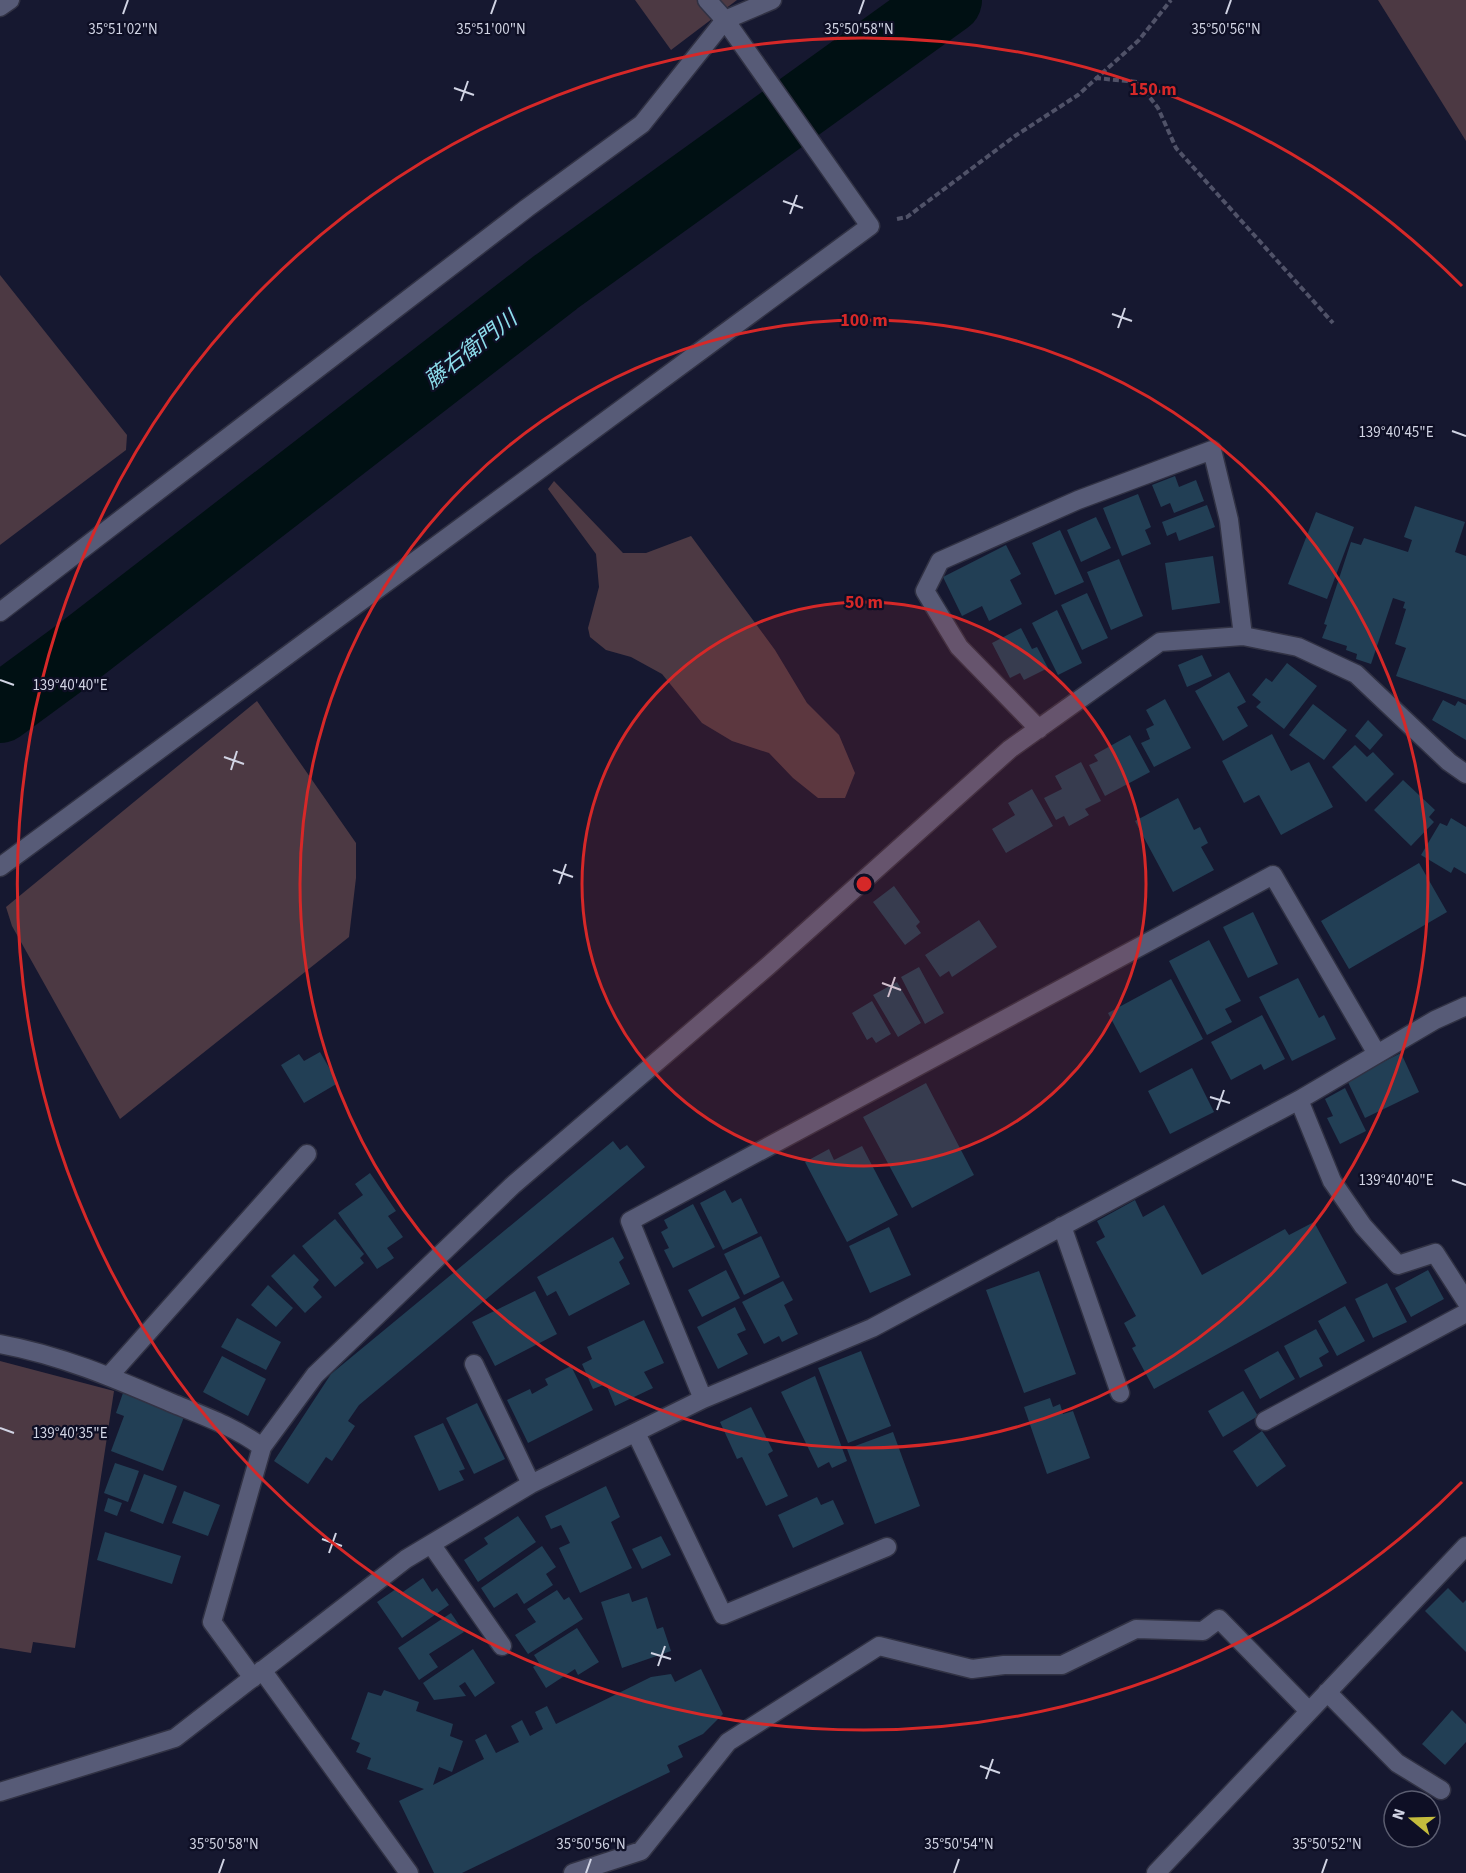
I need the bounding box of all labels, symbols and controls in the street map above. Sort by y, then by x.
text: 35°51'02"N [88,19,158,40]
text: 35°51'00"N [456,19,526,40]
text: 35°50'58"N [824,19,894,40]
text: 35°50'56"N [1191,19,1261,40]
text: 150 m [1129,77,1177,102]
water label: 藤右衛門川 [417,302,525,396]
text: 100 m [840,308,888,333]
text: 139°40'45"E [1358,422,1434,443]
text: 50 m [845,590,883,615]
text: 139°40'40"E [32,675,108,696]
centre of rings [854,874,874,894]
text: 139°40'40"E [1358,1170,1434,1191]
text: 139°40'35"E [32,1423,108,1444]
north arrow [1382,1789,1442,1849]
text: N [1387,1806,1411,1823]
text: 35°50'58"N [189,1834,259,1855]
text: 35°50'56"N [556,1834,626,1855]
text: 35°50'54"N [924,1834,994,1855]
text: 35°50'52"N [1292,1834,1362,1855]

